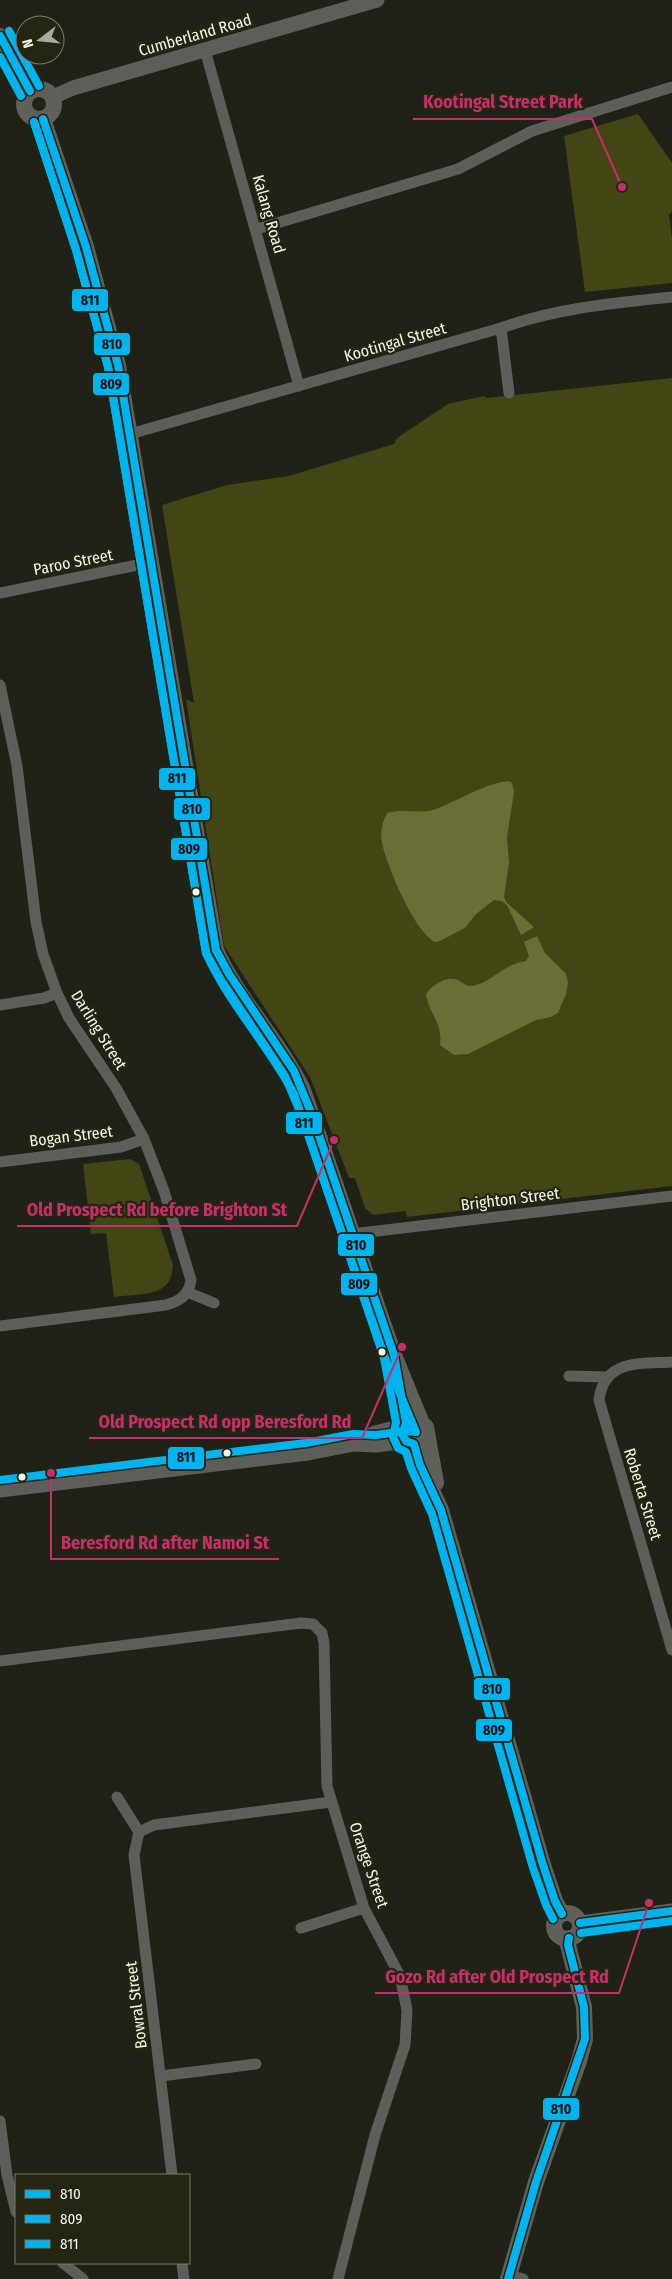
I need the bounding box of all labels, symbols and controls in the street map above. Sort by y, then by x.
street label: Cumberland Road [136,10,254,60]
north arrow [15,15,65,65]
text: N [19,37,37,50]
callout: Kootingal Street Park [413,86,592,119]
text: Kootingal Street Park [423,91,584,113]
street label: Kalang Road [249,172,289,256]
line badge: 811 [71,288,109,312]
text: 811 [81,292,99,309]
street label: Kootingal Street [342,318,449,366]
line badge: 810 [93,332,131,356]
text: 810 [102,336,123,353]
line badge: 809 [92,372,130,396]
text: 809 [100,376,122,393]
street label: Paroo Street [32,545,115,579]
line badge: 811 [158,767,196,791]
text: 811 [168,770,186,787]
line badge: 810 [173,797,211,821]
text: 810 [182,801,203,818]
line badge: 809 [170,837,208,861]
text: 809 [178,841,200,858]
unlabelled marker [191,887,201,897]
street label: Darling Street [67,987,131,1074]
line badge: 811 [285,1111,323,1135]
text: 811 [295,1115,313,1132]
street label: Bogan Street [28,1121,114,1151]
street label: Brighton Street [460,1183,561,1214]
callout: Old Prospect Rd before Brighton St [17,1193,297,1226]
text: Old Prospect Rd before Brighton St [27,1199,288,1221]
line badge: 810 [337,1233,375,1257]
text: 810 [346,1237,367,1254]
line badge: 809 [340,1272,378,1296]
text: 809 [348,1276,370,1293]
unlabelled marker [377,1347,387,1357]
callout: Old Prospect Rd opp Beresford Rd [89,1405,362,1438]
text: Old Prospect Rd opp Beresford Rd [99,1411,351,1433]
line badge: 811 [167,1446,205,1470]
street label: Roberta Street [620,1446,666,1543]
unlabelled marker [222,1448,232,1458]
text: 811 [177,1449,195,1466]
unlabelled marker [17,1472,27,1482]
callout: Beresford Rd after Namoi St [51,1526,279,1559]
text: Beresford Rd after Namoi St [61,1532,270,1554]
line badge: 810 [473,1677,511,1701]
text: 810 [482,1681,503,1698]
line badge: 809 [475,1718,513,1742]
text: 809 [483,1722,505,1739]
street label: Orange Street [345,1820,393,1911]
street label: Bowral Street [121,1960,151,2050]
callout: Gozo Rd after Old Prospect Rd [375,1960,619,1993]
text: Gozo Rd after Old Prospect Rd [385,1966,609,1988]
line badge: 810 [542,2097,580,2121]
text: 810 [551,2101,572,2118]
legend [15,2174,190,2264]
text: 810 [60,2185,81,2203]
text: 809 [60,2210,83,2228]
text: 811 [60,2235,79,2253]

